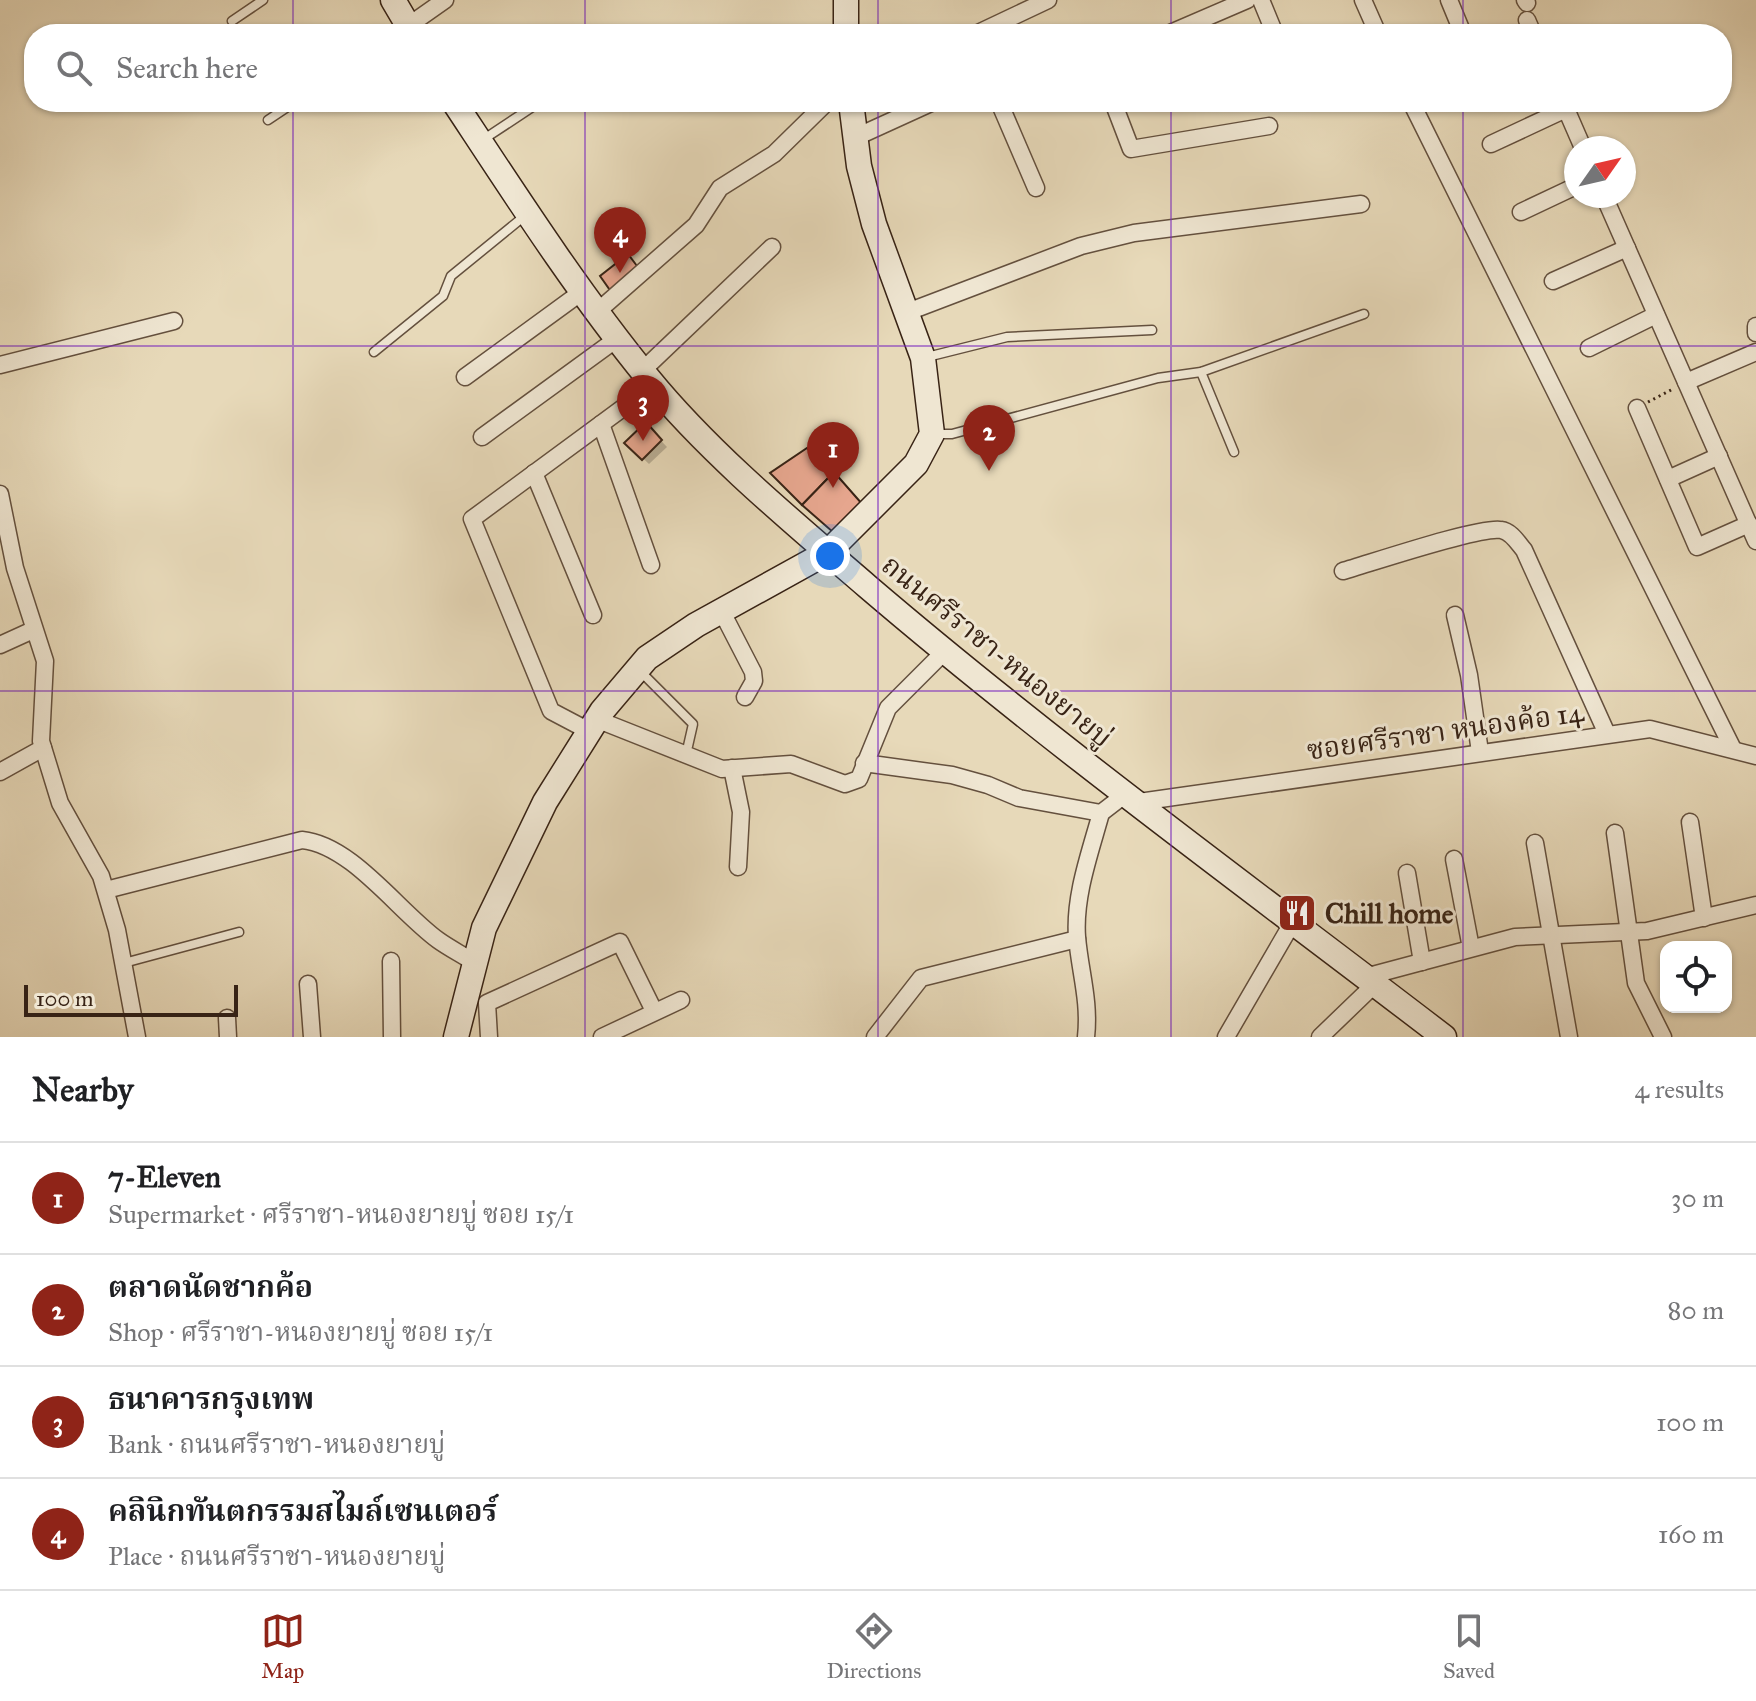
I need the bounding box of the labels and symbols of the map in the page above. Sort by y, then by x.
north arrow [1564,136,1636,208]
pin: 4 [594,207,646,273]
pin: 3 [617,375,669,441]
pin: 2 [963,405,1015,471]
pin: 1 [807,422,859,488]
your location [810,536,850,576]
street label: ถนนศรีราชา-หนองยายบู่ [874,547,1119,755]
street label: ซอยศรีราชา หนองค้อ 14 [1304,694,1587,768]
restaurant icon: Chill home [1276,892,1318,934]
place label: Chill home [1325,896,1454,931]
scale bar [24,981,238,1017]

